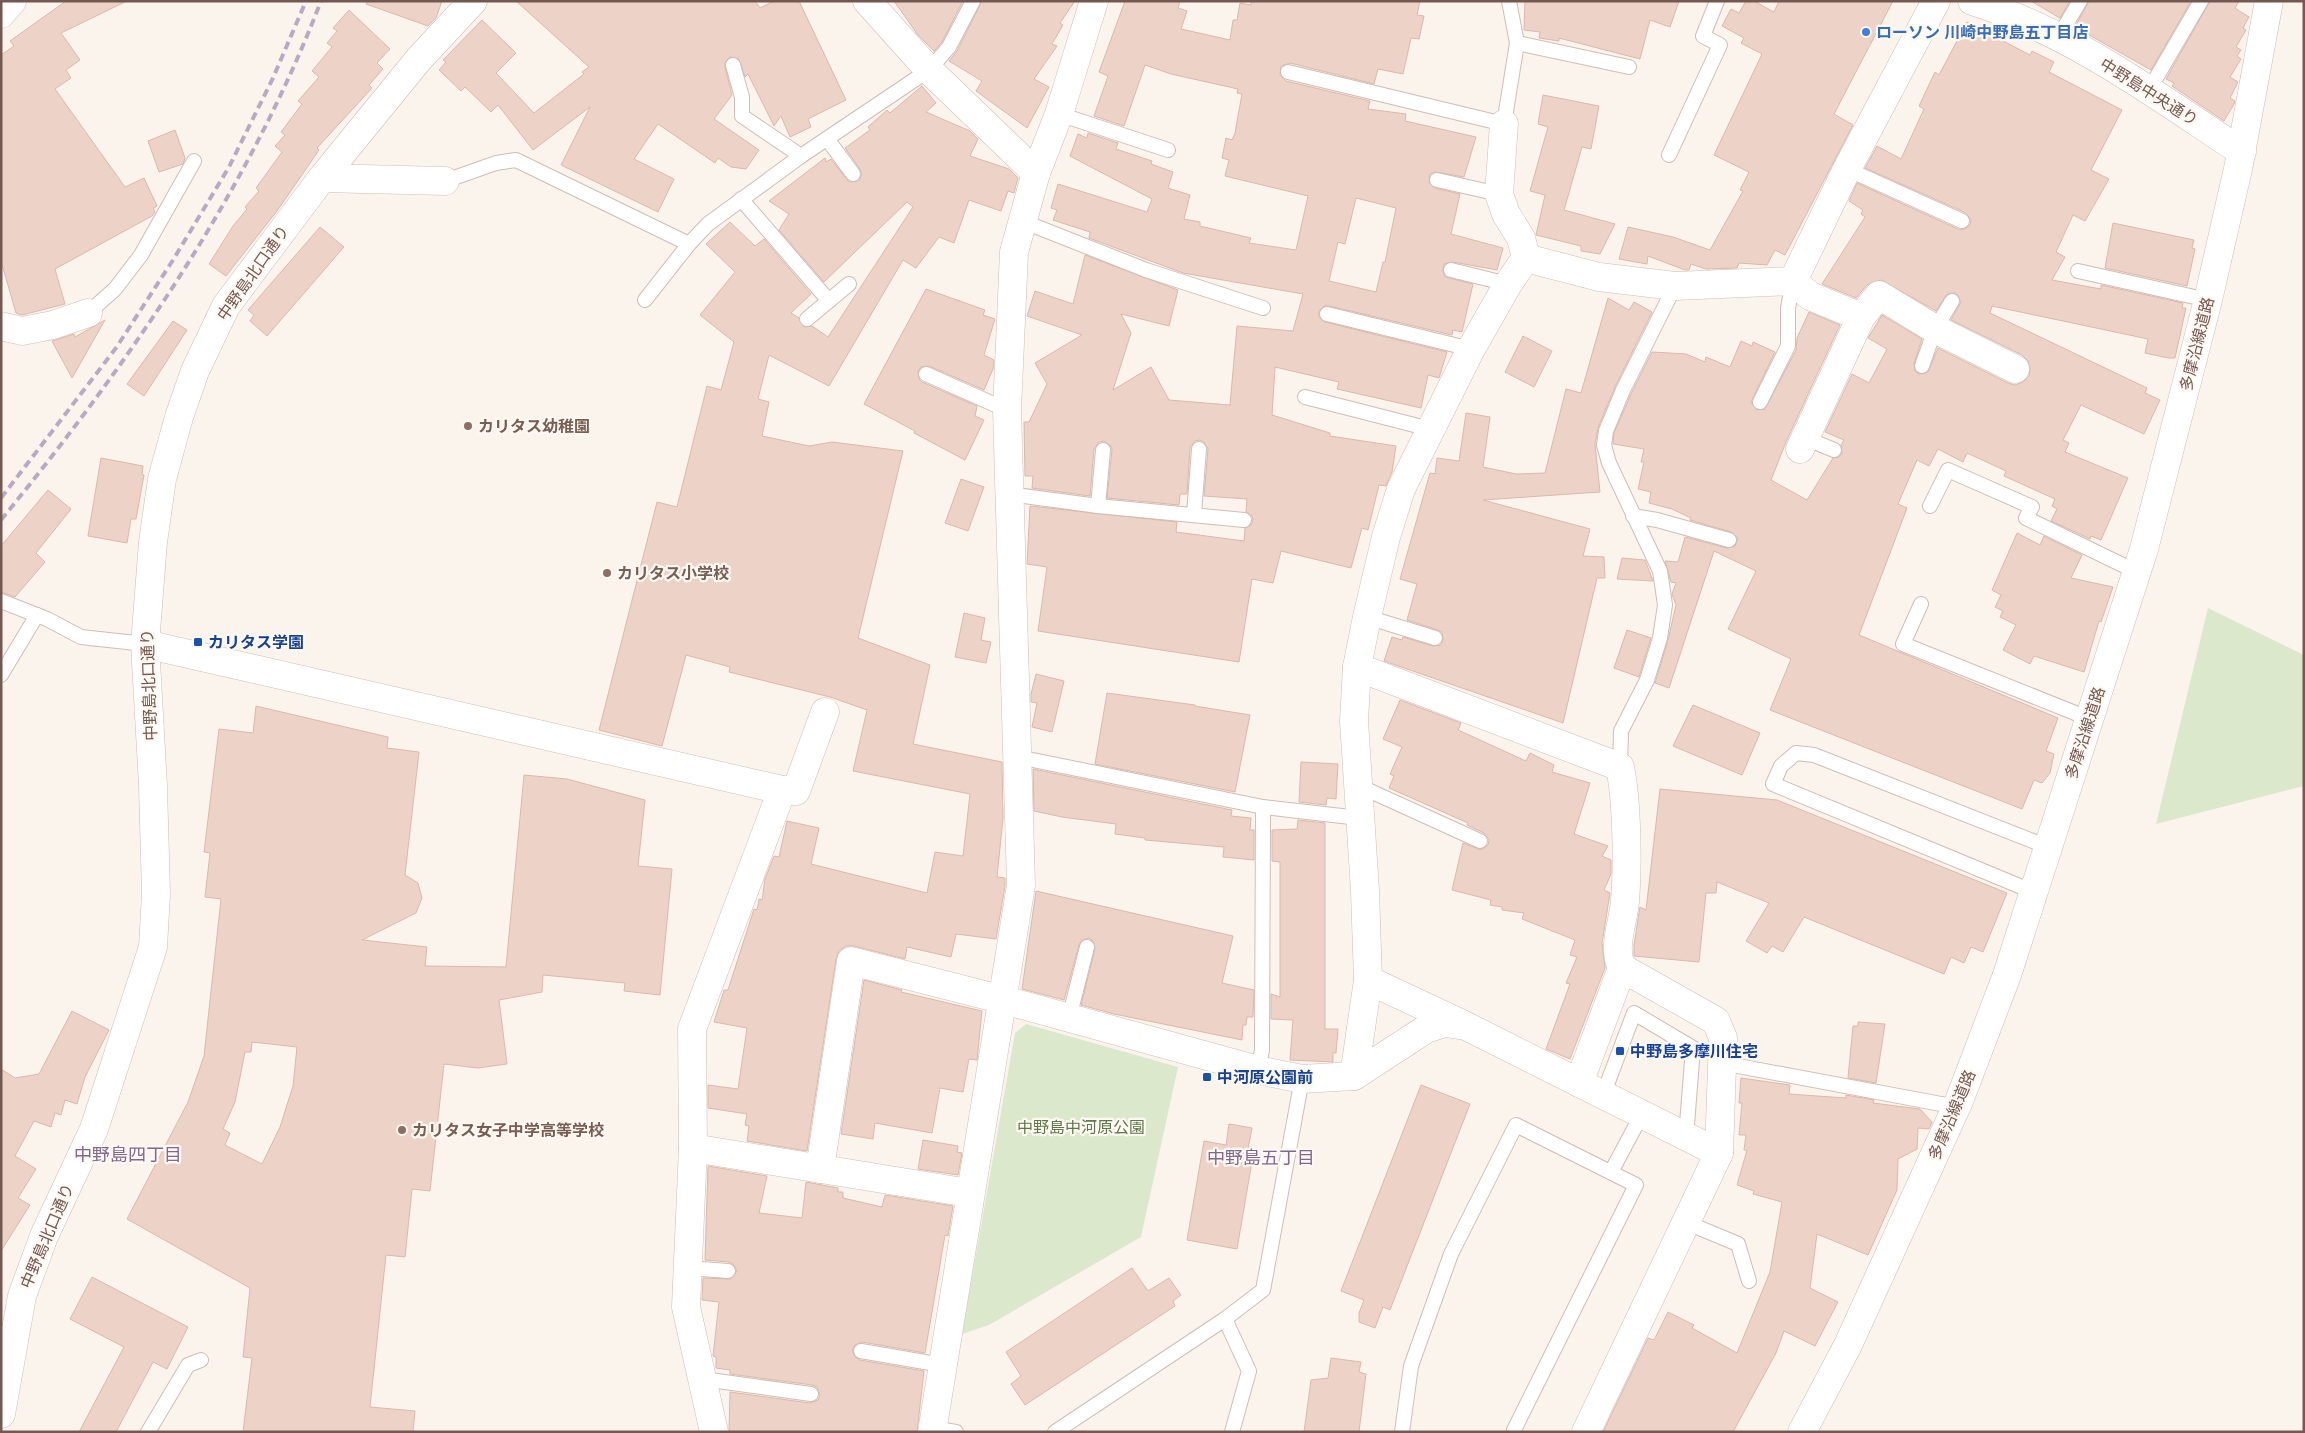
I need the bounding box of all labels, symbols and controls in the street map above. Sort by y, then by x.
place label: ローソン 川崎中野島五丁目店 [1876,24,2088,41]
marker: ローソン 川崎中野島五丁目店 [1860,26,1872,38]
street label: 中野島中央通り [2097,55,2201,129]
street label: 中野島北口通り [214,222,292,324]
street label: 多摩沿線道路 [2177,295,2217,393]
place label: カリタス幼稚園 [478,418,590,435]
marker: カリタス幼稚園 [462,420,474,432]
place label: カリタス小学校 [617,565,729,582]
marker: カリタス小学校 [601,567,613,579]
street label: 中野島北口通り [139,629,159,741]
place label: カリタス学園 [208,634,304,651]
marker: カリタス学園 [192,636,204,648]
street label: 多摩沿線道路 [2062,685,2108,781]
place label: 中野島多摩川住宅 [1630,1043,1758,1060]
marker: 中野島多摩川住宅 [1614,1045,1626,1057]
street label: 多摩沿線道路 [1925,1067,1979,1163]
place label: 中河原公園前 [1217,1069,1313,1086]
marker: 中河原公園前 [1201,1071,1213,1083]
park label: 中野島中河原公園 [1017,1119,1145,1136]
place label: カリタス女子中学高等学校 [412,1122,604,1139]
marker: カリタス女子中学高等学校 [396,1124,408,1136]
district label: 中野島四丁目 [74,1145,182,1165]
district label: 中野島五丁目 [1207,1148,1315,1168]
street label: 中野島北口通り [17,1181,77,1291]

